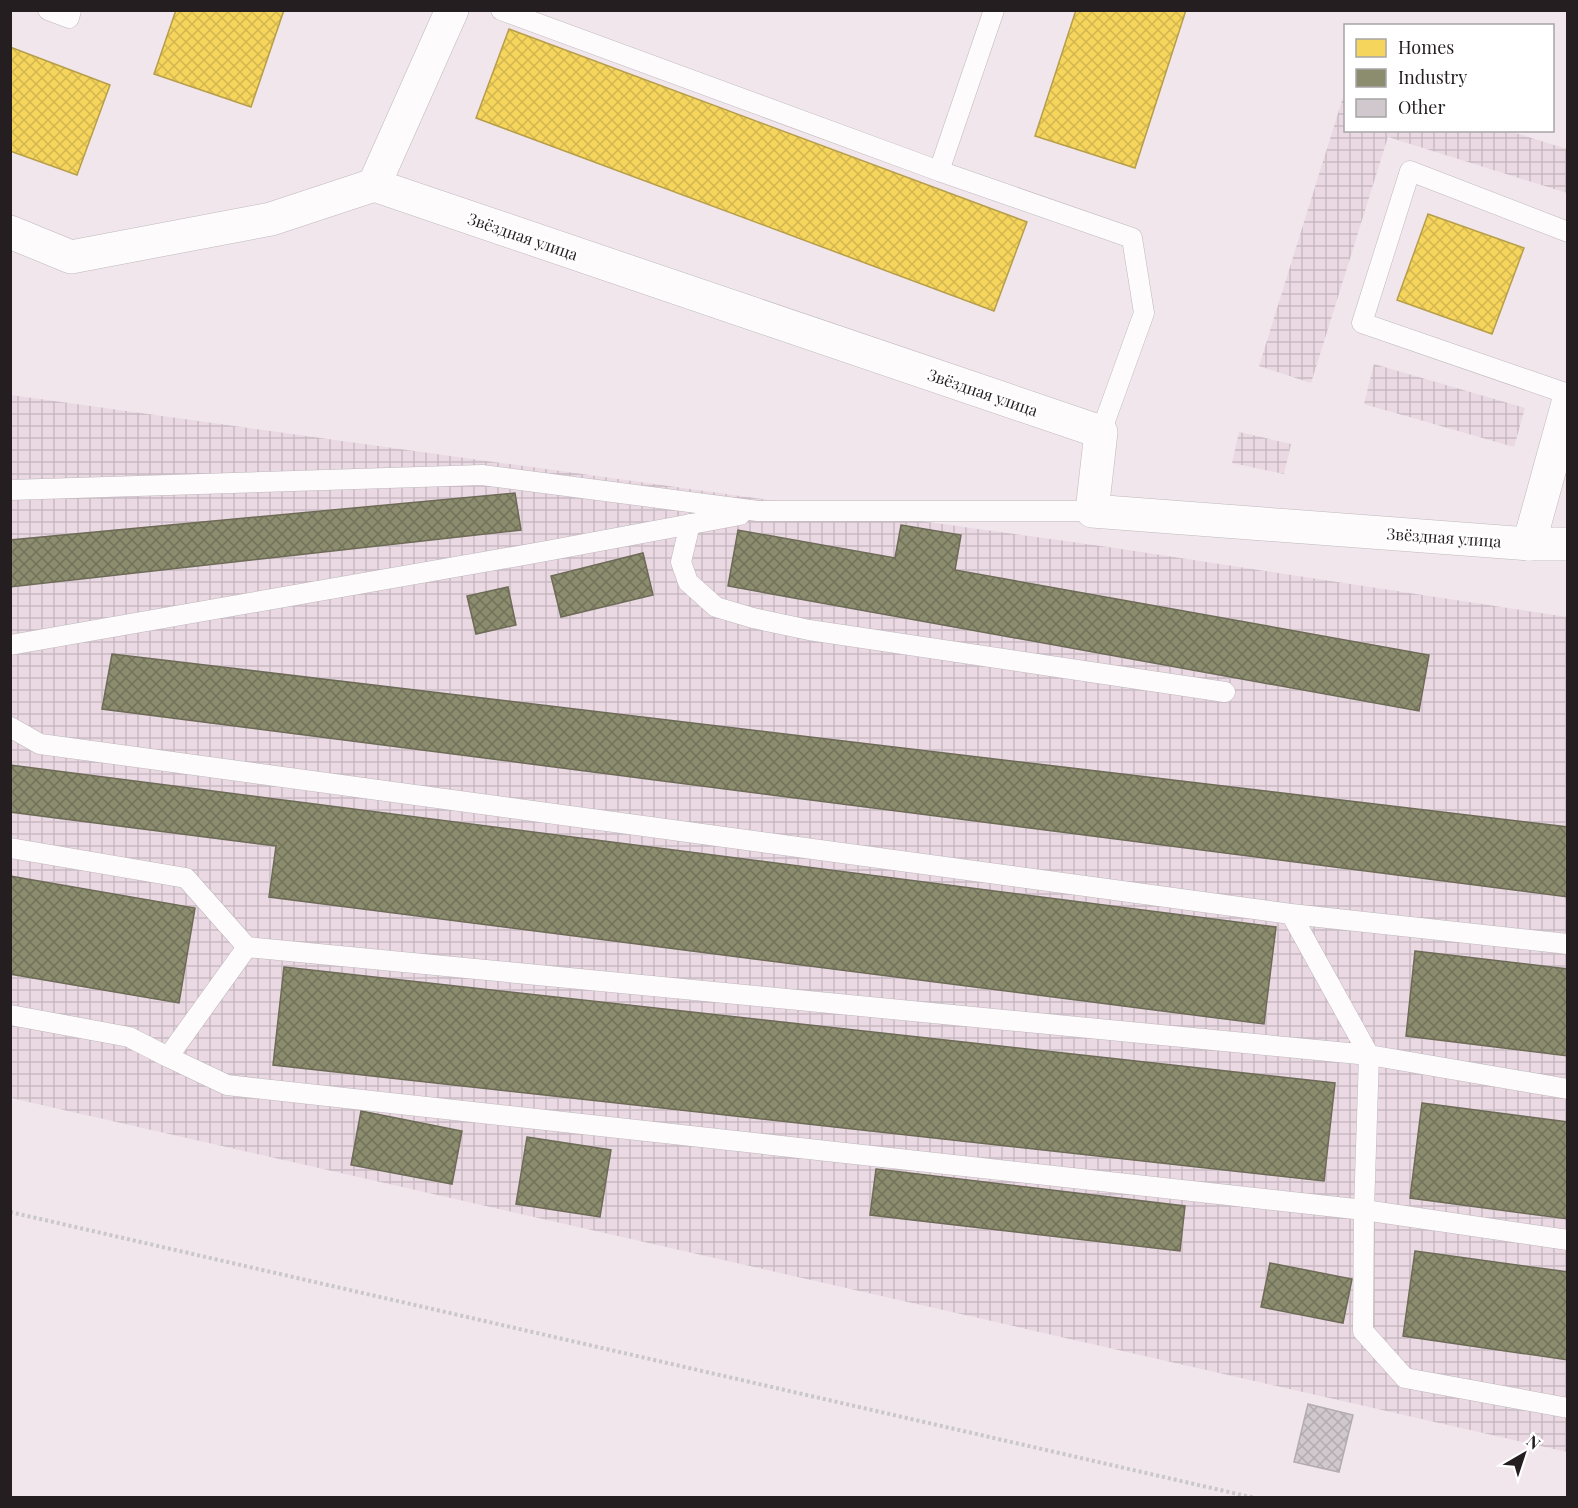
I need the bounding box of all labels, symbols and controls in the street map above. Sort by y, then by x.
legend [1344,24,1554,132]
text: Homes [1398,35,1454,59]
text: Industry [1398,65,1467,89]
text: Other [1398,95,1445,119]
street label: Звёздная улица [465,207,581,265]
street label: Звёздная улица [925,363,1041,421]
street label: Звёздная улица [1386,523,1502,551]
north arrow [1494,1424,1554,1484]
text: N [1523,1430,1545,1454]

